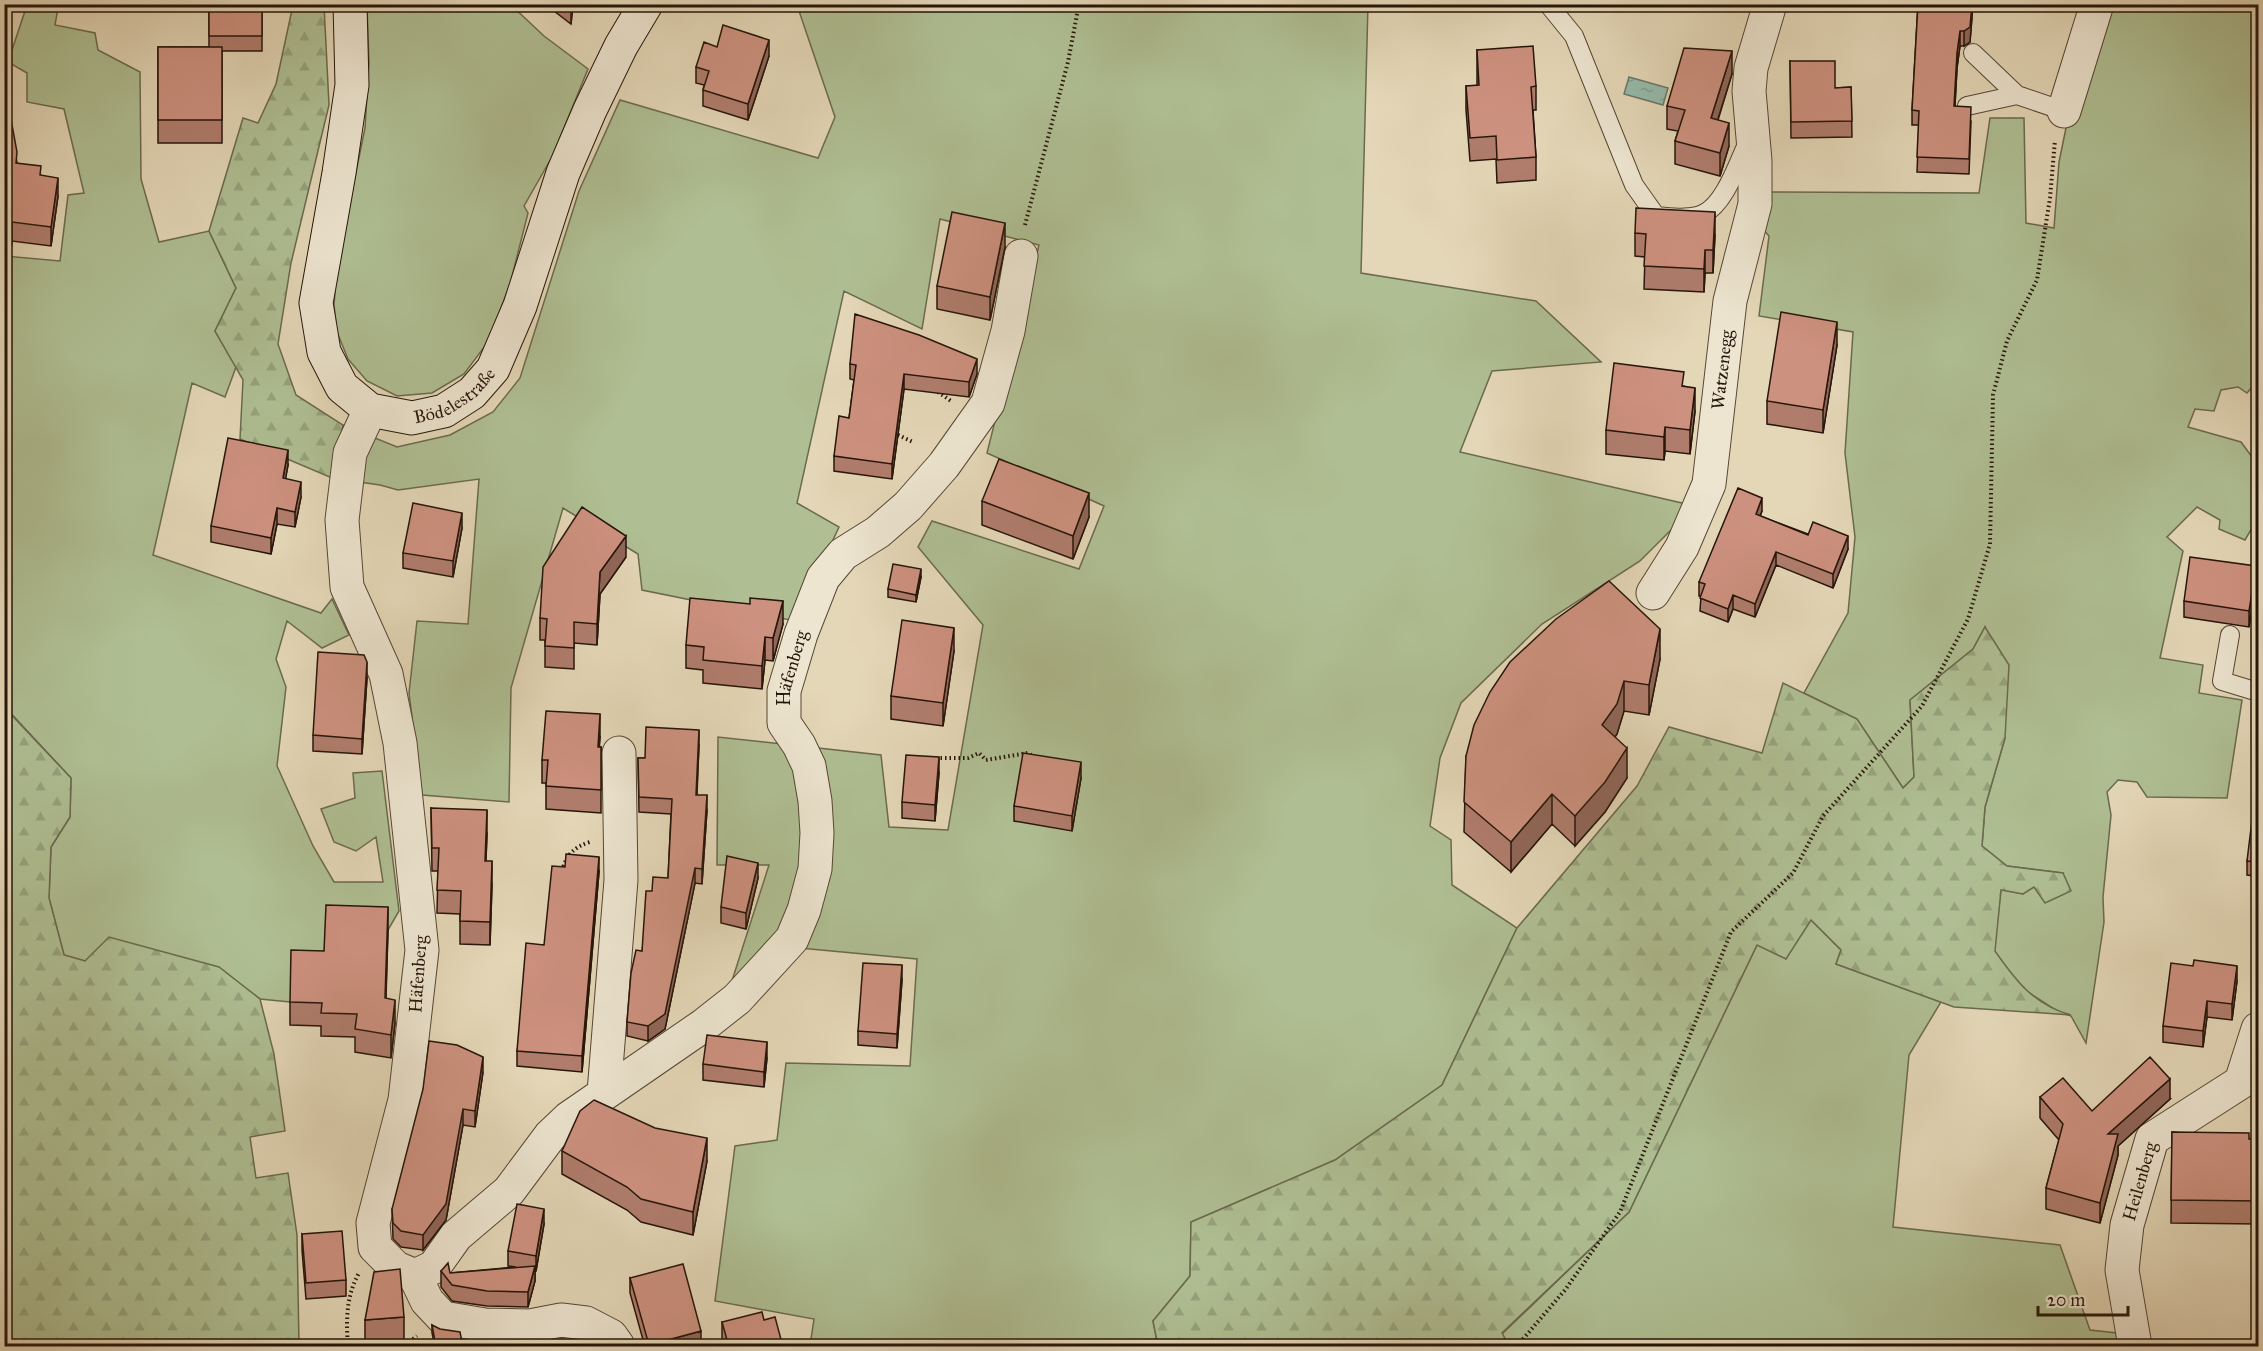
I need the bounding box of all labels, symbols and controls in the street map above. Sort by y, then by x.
street label: Watzenegg [1707,328,1739,411]
street label: Bödelestraße [412,363,500,428]
street label: Häfenberg [773,627,814,706]
street label: Häfenberg [404,934,433,1014]
street label: Heilenberg [2118,1139,2163,1223]
scale bar [2038,1279,2128,1317]
text: 20 m [2047,1289,2085,1311]

